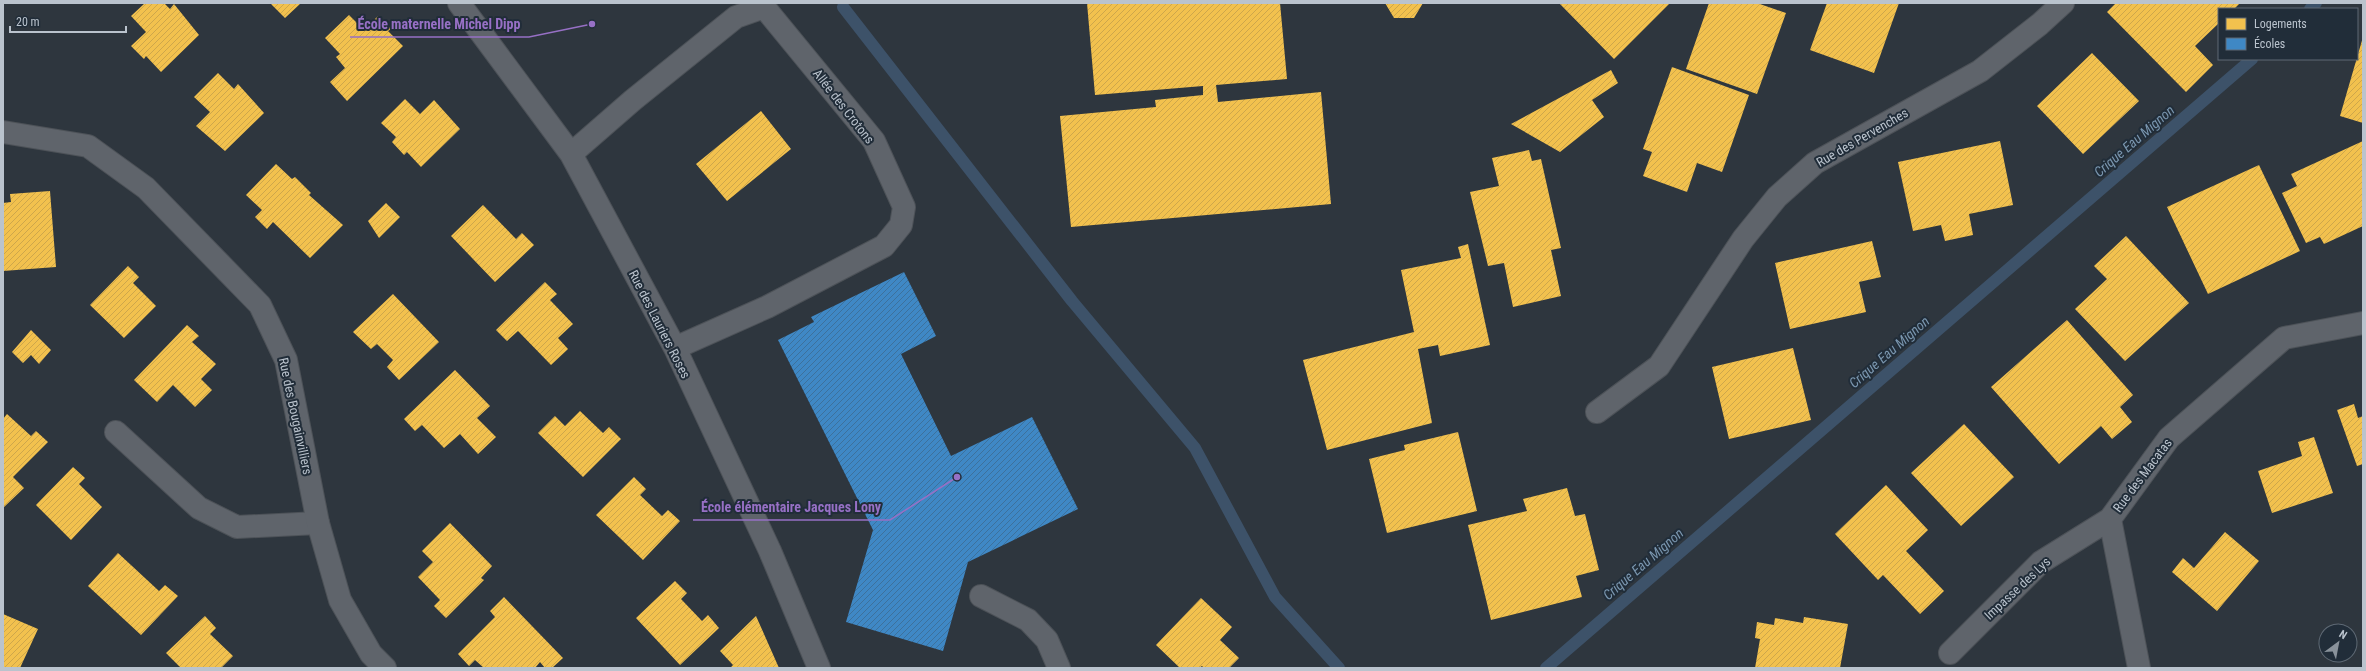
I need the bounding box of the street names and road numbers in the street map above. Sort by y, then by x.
street label: Allée des Crotons [810,66,877,147]
street label: Rue des Pervenches [1814,105,1911,170]
street label: Rue des Lauriers Roses [626,267,693,381]
street label: Rue des Bougainvilliers [276,356,315,476]
street label: Rue des Macatas [2110,436,2175,515]
street label: Impasse des Lys [1981,554,2053,623]

